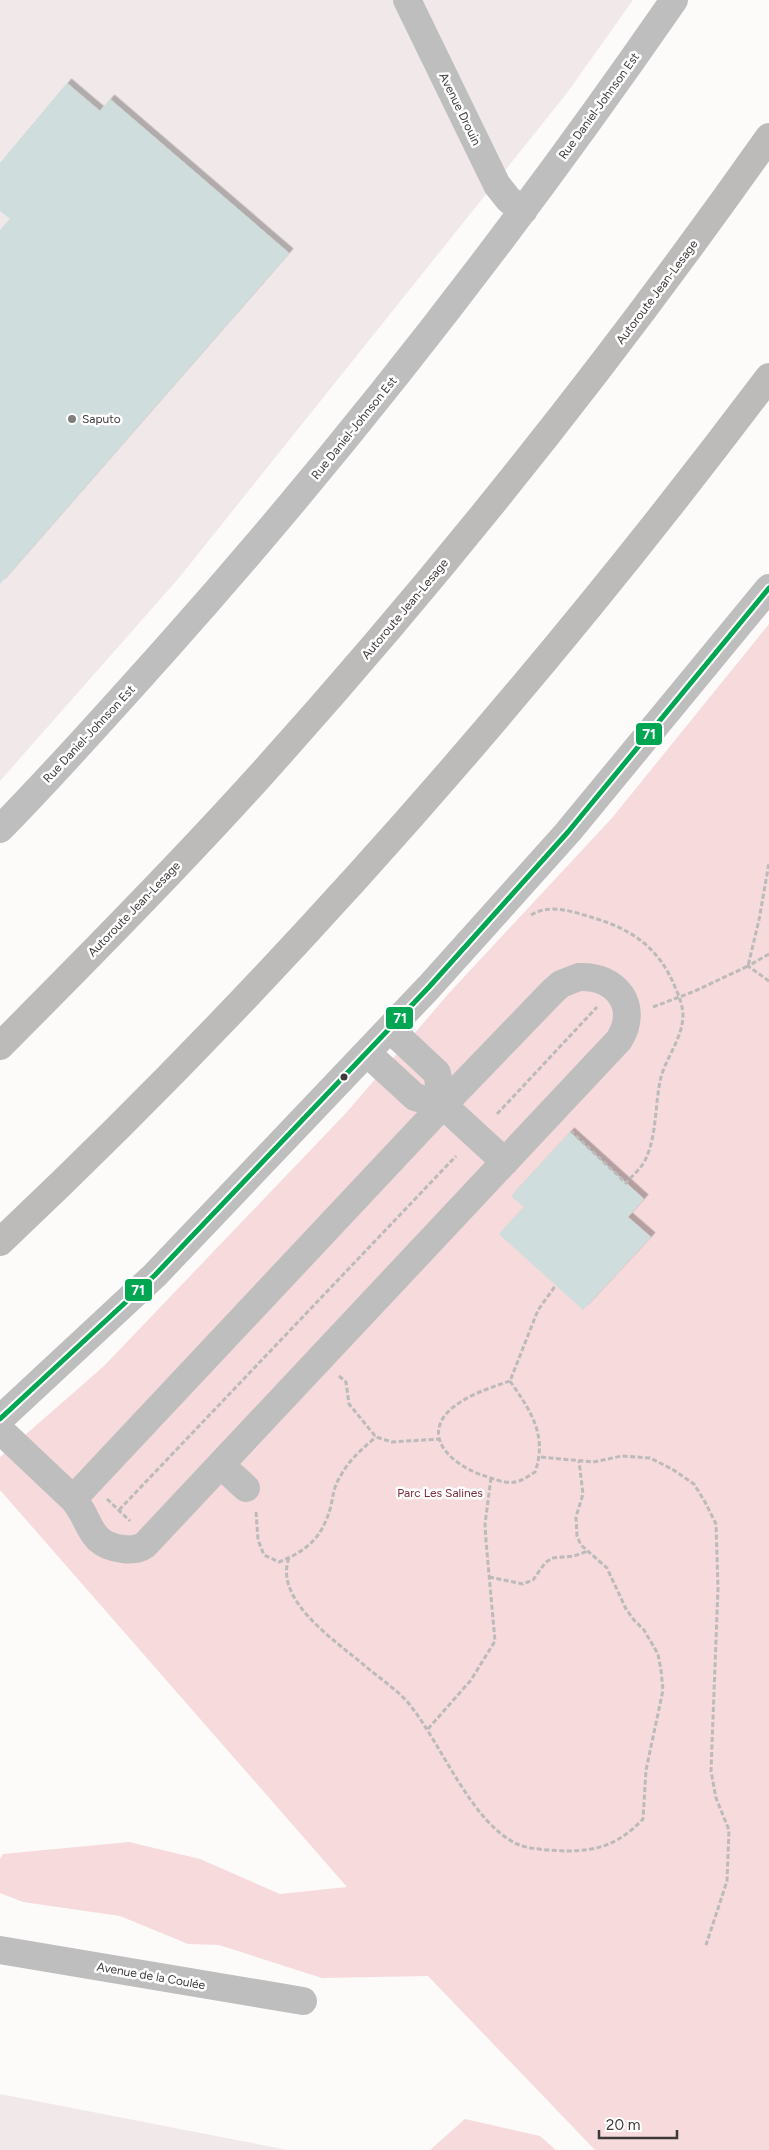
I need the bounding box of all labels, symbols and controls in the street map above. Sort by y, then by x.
street label: Rue Daniel-Johnson Est [556,50,642,162]
street label: Avenue Drouin [436,70,484,148]
street label: Autoroute Jean-Lesage [613,237,701,347]
street label: Rue Daniel-Johnson Est [308,374,400,482]
place label: Saputo [82,412,121,426]
marker: Saputo [66,413,78,425]
street label: Autoroute Jean-Lesage [359,556,451,662]
street label: Rue Daniel-Johnson Est [40,682,138,785]
line badge: 71 [635,722,663,746]
text: 71 [642,726,656,743]
street label: Autoroute Jean-Lesage [85,858,183,959]
line badge: 71 [385,1006,414,1030]
text: 71 [393,1010,407,1027]
unlabelled marker [339,1072,349,1082]
line badge: 71 [124,1278,153,1302]
text: 71 [131,1282,145,1299]
park label: Parc Les Salines [397,1486,483,1500]
street label: Avenue de la Coulée [96,1960,207,1993]
scale bar [599,2108,676,2140]
text: 20 m [606,2116,640,2134]

